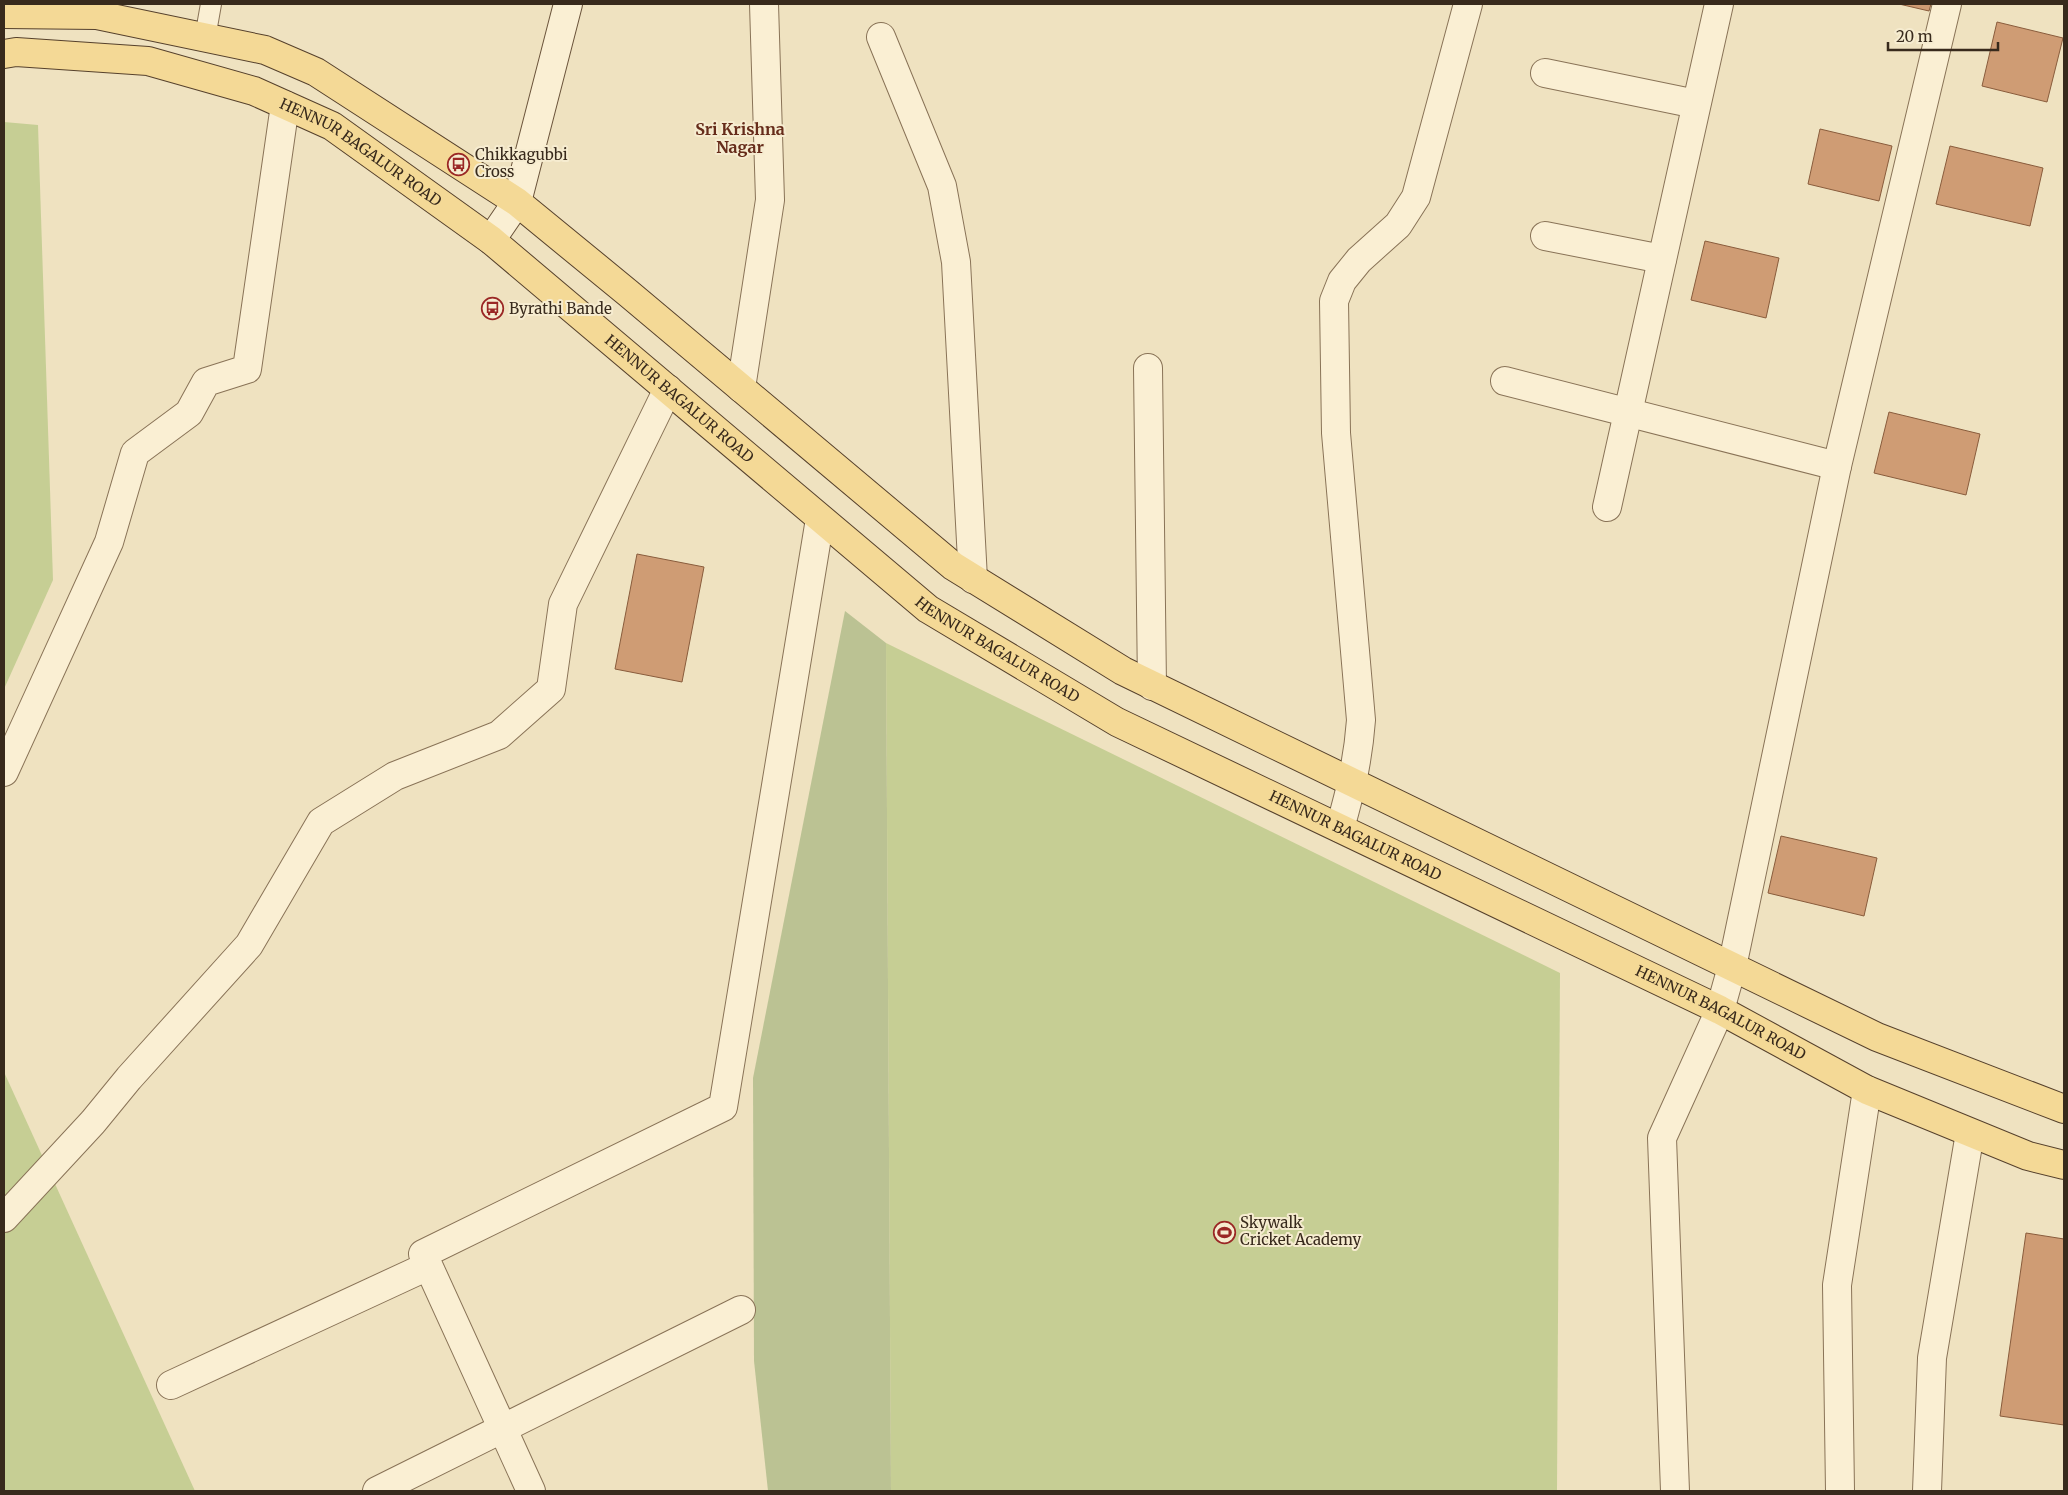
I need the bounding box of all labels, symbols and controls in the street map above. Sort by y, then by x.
scale bar [1888,20,1998,52]
text: 20 m [1896,27,1933,46]
street label: HENNUR BAGALUR ROAD [277,94,445,210]
district label: Sri Krishna Nagar [695,119,785,157]
place label: Chikkagubbi Cross [475,145,568,181]
bus stop icon: Chikkagubbi Cross [447,152,471,176]
bus stop icon: Byrathi Bande [481,297,505,321]
place label: Byrathi Bande [509,299,612,318]
street label: HENNUR BAGALUR ROAD [601,330,758,467]
street label: HENNUR BAGALUR ROAD [911,592,1083,706]
street label: HENNUR BAGALUR ROAD [1266,786,1445,885]
street label: HENNUR BAGALUR ROAD [1633,961,1809,1064]
place label: Skywalk Cricket Academy [1240,1213,1362,1249]
sports icon: Skywalk Cricket Academy [1212,1220,1236,1244]

